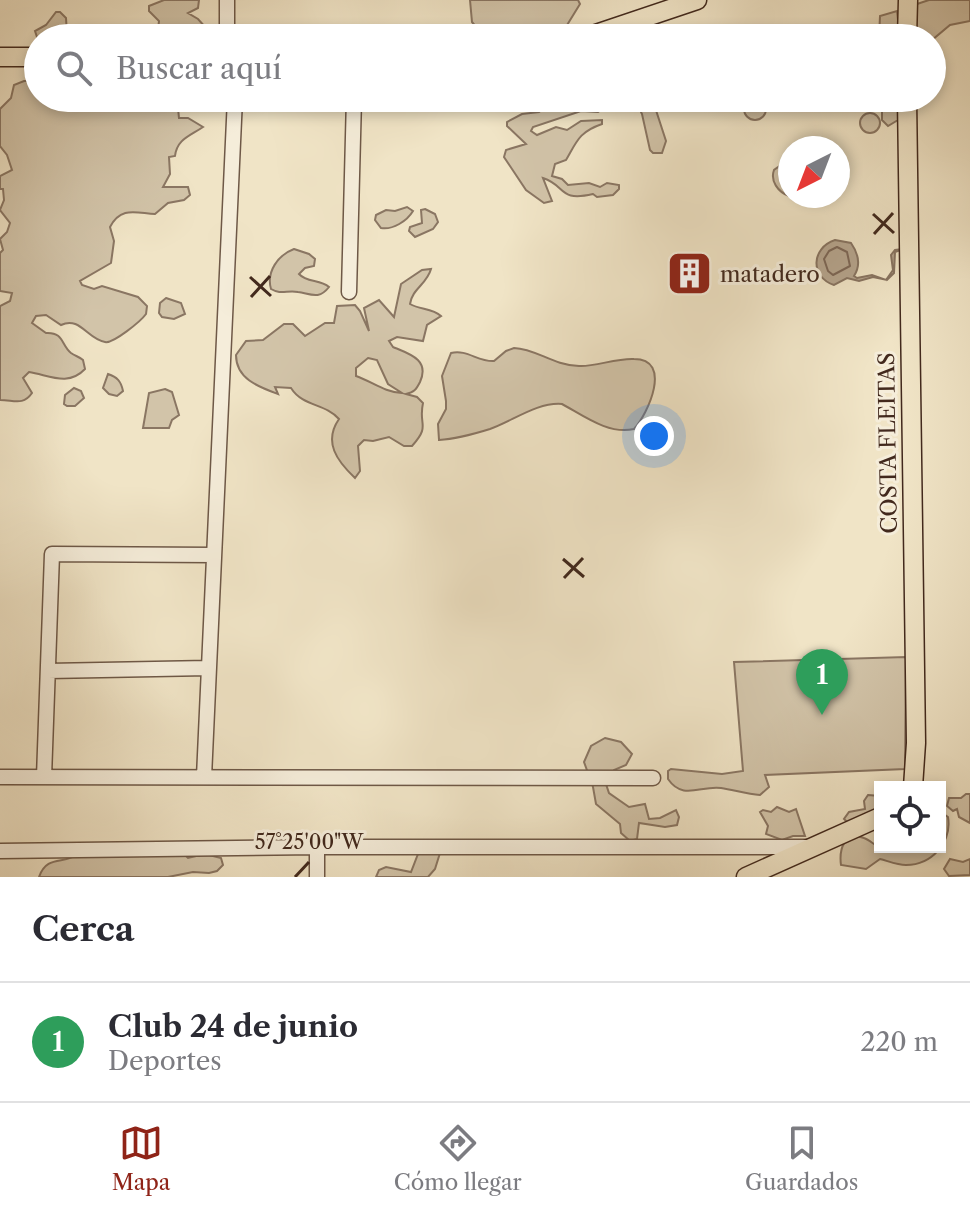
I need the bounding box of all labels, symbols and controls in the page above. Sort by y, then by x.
search box [24,24,946,112]
icon: search [52,46,96,90]
text: Buscar aquí [116,50,282,87]
north arrow [778,136,850,208]
building icon: matadero [665,250,713,298]
place label: matadero [720,261,820,288]
street label: COSTA FLEITAS [873,352,903,534]
your location [634,416,674,456]
pin: 1 [796,649,848,715]
map controls [874,781,946,853]
button: locate [874,781,946,853]
text: 57°25'00"W [255,830,364,854]
text: Cerca [32,908,134,950]
text: Club 24 de junio [108,1008,358,1045]
text: 1 [52,1026,64,1058]
text: 220 m [860,1026,938,1058]
text: Deportes [108,1045,222,1077]
tab: Mapa [112,1121,170,1196]
tab: Cómo llegar [394,1121,522,1196]
tab: Guardados [745,1121,858,1196]

